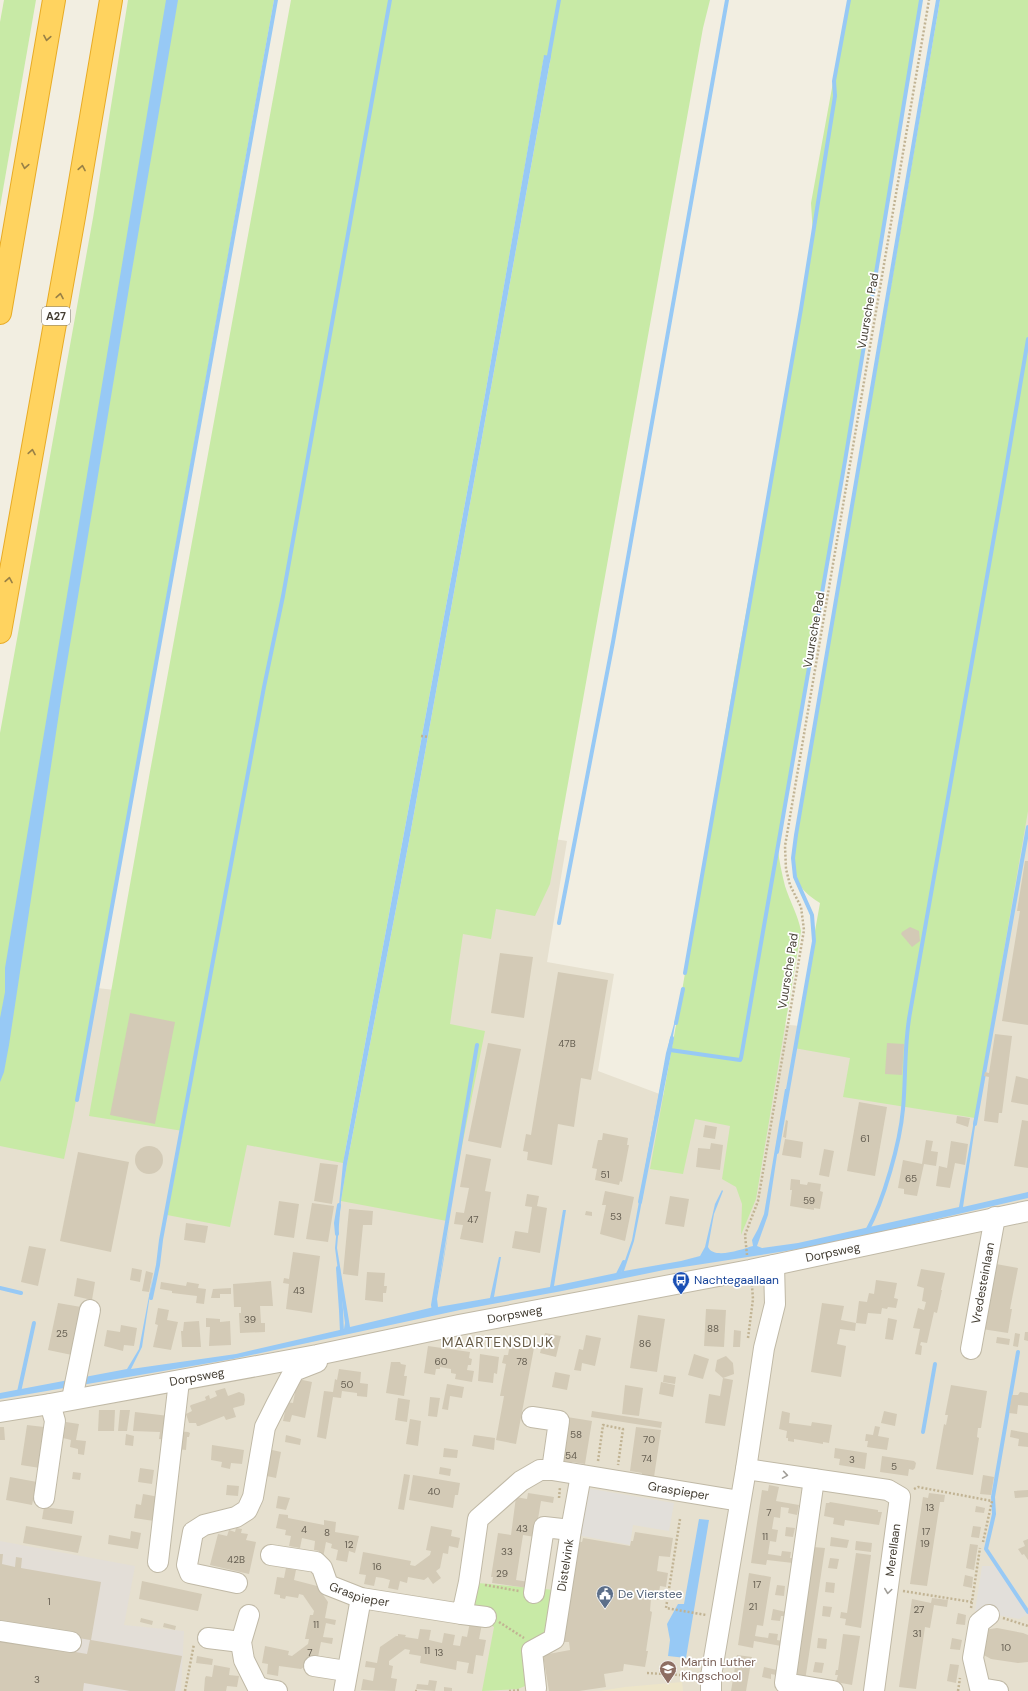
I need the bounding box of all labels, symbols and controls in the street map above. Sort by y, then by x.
one-way arrow [43,35,52,42]
one-way arrow [21,163,30,170]
one-way arrow [78,165,86,171]
street label: Vuursche Pad [853,272,883,350]
one-way arrow [55,293,64,299]
road number: A27 [42,307,70,325]
one-way arrow [27,448,36,455]
one-way arrow [4,576,13,583]
street label: Vuursche Pad [799,591,829,669]
street label: Vuursche Pad [774,932,802,1010]
house number: 47B [558,1037,576,1050]
house number: 61 [860,1132,870,1145]
house number: 51 [600,1168,610,1181]
house number: 65 [905,1172,917,1185]
house number: 59 [803,1194,815,1207]
house number: 53 [610,1210,622,1223]
house number: 47 [467,1213,479,1226]
street label: Dorpsweg [804,1239,862,1266]
street label: Vredesteinlaan [968,1241,998,1325]
bus stop icon: Nachtegaallaan [671,1270,691,1295]
place label: Nachtegaallaan [694,1272,779,1288]
house number: 43 [293,1284,305,1297]
street label: Dorpsweg [486,1301,544,1327]
house number: 39 [244,1313,256,1326]
house number: 88 [707,1322,719,1335]
house number: 25 [56,1327,68,1340]
district label: MAARTENSDIJK [442,1333,554,1351]
house number: 86 [639,1337,651,1350]
house number: 60 [434,1355,448,1368]
house number: 78 [516,1355,528,1368]
street label: Dorpsweg [168,1364,226,1390]
house number: 50 [341,1378,354,1391]
house number: 58 [570,1428,582,1441]
house number: 70 [643,1433,655,1446]
house number: 54 [565,1449,577,1462]
house number: 74 [642,1452,652,1465]
house number: 3 [849,1453,855,1466]
house number: 5 [891,1460,897,1473]
one-way arrow [782,1470,788,1479]
street label: Graspieper [647,1478,711,1504]
house number: 40 [428,1485,441,1498]
house number: 13 [925,1501,935,1514]
house number: 7 [766,1506,772,1519]
house number: 43 [516,1522,528,1535]
street label: Merellaan [882,1522,904,1577]
house number: 4 [301,1523,307,1536]
house number: 17 [922,1525,930,1538]
house number: 8 [324,1526,330,1539]
house number: 11 [762,1530,768,1543]
house number: 19 [920,1537,930,1550]
house number: 12 [345,1538,354,1551]
street label: Distelvink [554,1538,578,1593]
house number: 33 [501,1545,513,1558]
house number: 42B [227,1553,245,1566]
house number: 16 [372,1560,382,1573]
house number: 29 [496,1567,508,1580]
street label: Graspieper [327,1578,391,1610]
house number: 17 [753,1578,761,1591]
public building icon: De Vierstee [595,1584,615,1609]
place label: De Vierstee [618,1586,683,1602]
one-way arrow [884,1588,893,1594]
house number: 1 [47,1595,51,1608]
house number: 21 [749,1600,757,1613]
house number: 27 [914,1603,924,1616]
house number: 11 [313,1618,319,1631]
house number: 31 [913,1627,921,1640]
house number: 10 [1001,1641,1011,1654]
house number: 11 [424,1644,430,1657]
house number: 7 [307,1646,313,1659]
house number: 13 [434,1646,444,1659]
place label: Martin Luther Kingschool [681,1654,756,1684]
school or university icon: Martin Luther Kingschool [658,1659,678,1684]
house number: 3 [34,1673,40,1686]

